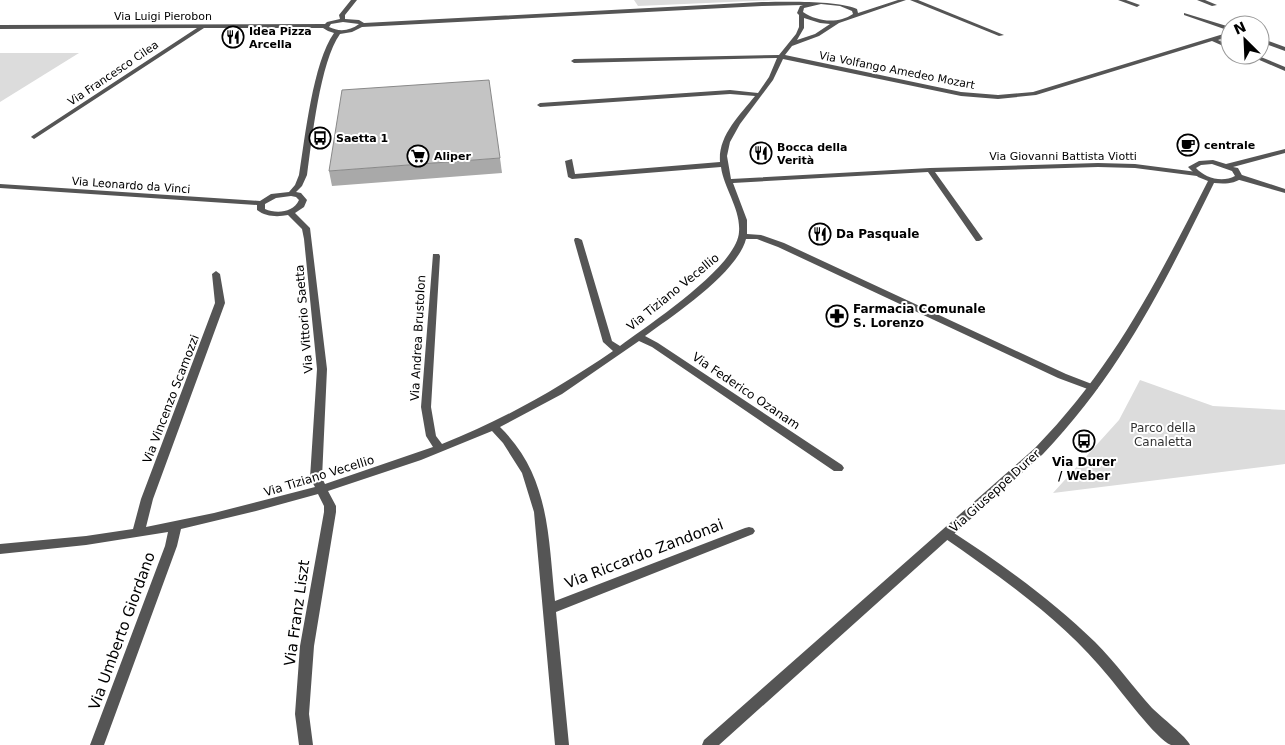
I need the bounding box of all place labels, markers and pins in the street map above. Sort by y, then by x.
restaurant icon: Idea Pizza Arcella [221,25,245,49]
place label: Idea Pizza Arcella [249,25,312,51]
bus stop icon: Saetta 1 [308,126,332,150]
place label: Saetta 1 [336,132,388,145]
cafe icon: centrale [1176,133,1200,157]
place label: centrale [1204,139,1255,152]
restaurant icon: Bocca della Verità [749,141,773,165]
place label: Bocca della Verità [777,141,848,167]
supermarket icon: Aliper [406,144,430,168]
place label: Aliper [434,150,471,163]
restaurant icon: Da Pasquale [808,222,832,246]
place label: Da Pasquale [836,227,919,241]
place label: Farmacia Comunale S. Lorenzo [853,302,986,330]
pharmacy icon: Farmacia Comunale S. Lorenzo [825,304,849,328]
bus stop icon: Via Durer / Weber [1072,429,1096,453]
place label: Via Durer / Weber [1052,455,1116,483]

